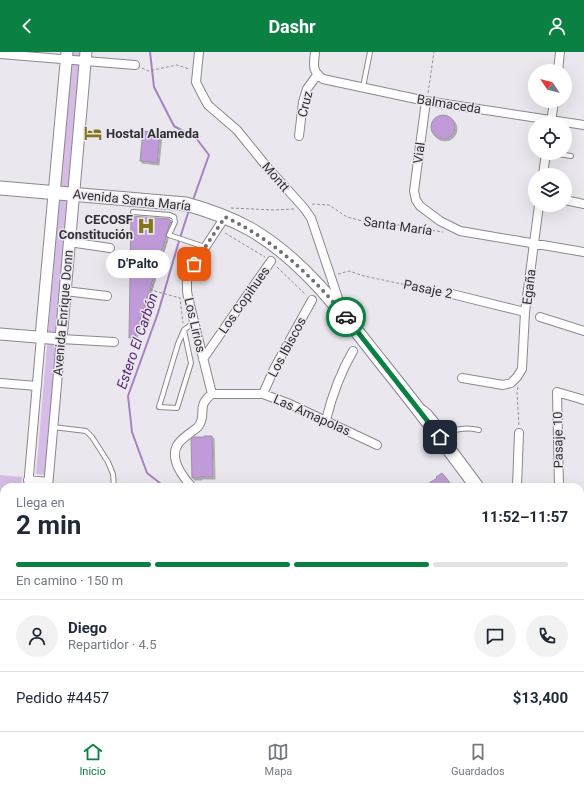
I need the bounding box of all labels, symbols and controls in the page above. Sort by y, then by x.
icon: back [16,15,38,37]
icon: person [546,15,568,37]
text: Dashr [268,16,316,37]
north arrow [528,64,572,108]
map controls [528,64,572,212]
street label: Cruz [295,89,316,119]
street label: Balmaceda [416,92,482,116]
button: locate [528,116,572,160]
hotel icon: Hostal Alameda [83,123,103,143]
place label: Hostal Alameda [106,126,199,141]
street label: Vial [410,141,428,165]
street label: Montt [259,159,293,195]
button: layers [528,168,572,212]
street label: Avenida Santa María [72,186,192,214]
place label: CECOSF Constitución [59,212,133,242]
street label: Santa María [362,214,434,238]
hospital icon: CECOSF Constitución [136,216,156,236]
pin [177,247,211,281]
street label: Avenida Enrique Donn [50,249,76,377]
callout: D'Palto [106,250,170,278]
icon: bag [183,253,205,275]
text: D'Palto [118,256,158,271]
street label: Los Copihues [215,263,273,337]
street label: Egaña [519,268,539,306]
street label: Pasaje 2 [402,277,454,301]
water label: Estero El Carbón [113,291,161,391]
street label: Los Lirios [181,296,209,354]
courier [326,297,366,337]
icon: car [335,306,357,328]
street label: Los Ibiscos [265,314,309,380]
street label: Las Amapolas [271,391,353,439]
street label: Pasaje 10 [550,411,566,469]
pin [423,420,457,454]
icon: home [429,426,451,448]
text: Llega en [16,495,65,510]
text: 11:52–11:57 [481,508,568,526]
text: 2 min [16,510,81,540]
text: En camino · 150 m [16,573,123,588]
button: person [16,615,58,657]
button: chat [474,615,516,657]
button: phone [526,615,568,657]
text: Diego [68,619,107,637]
text: Repartidor · 4.5 [68,637,156,652]
text: Pedido #4457 [16,689,109,707]
text: $13,400 [513,689,568,707]
tab: Inicio [79,741,106,778]
tab: Mapa [265,741,292,778]
tab: Guardados [451,741,505,778]

